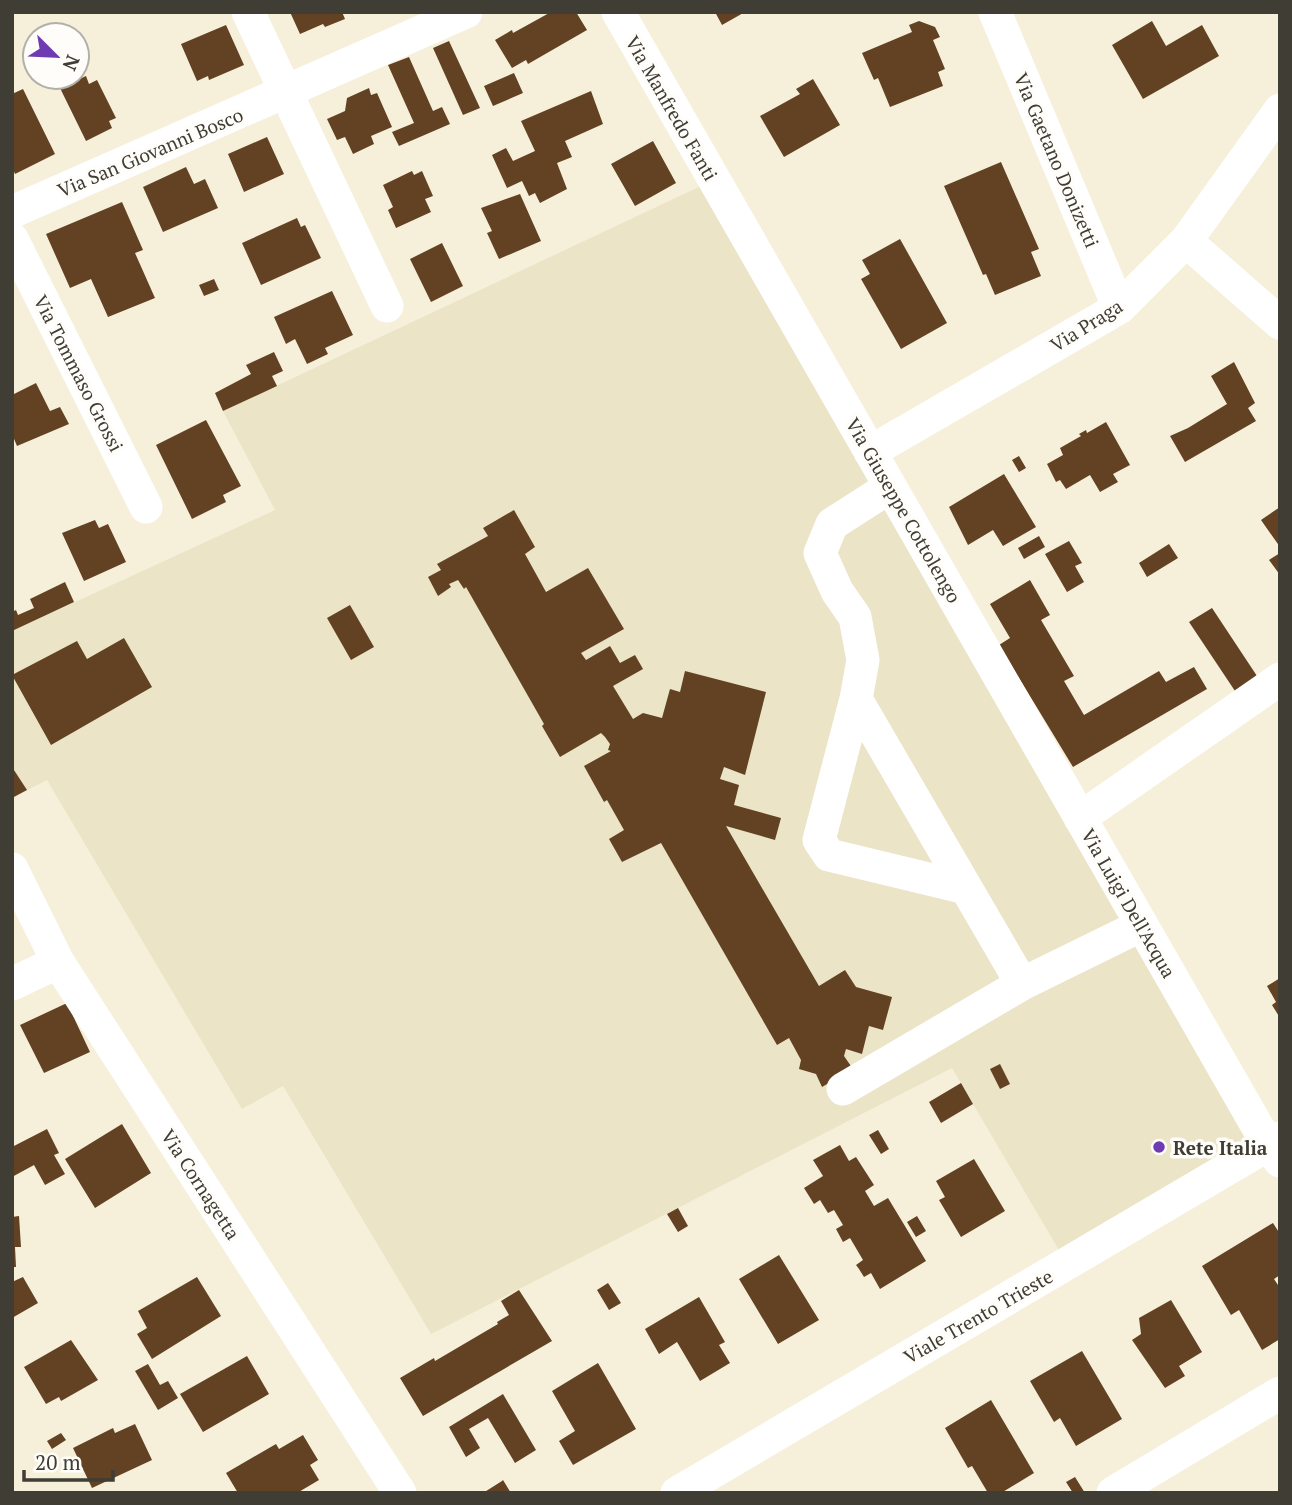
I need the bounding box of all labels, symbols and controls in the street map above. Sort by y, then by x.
north arrow [21,21,91,91]
street label: Via Manfredo Fanti [620,31,724,185]
text: N [57,51,86,75]
street label: Via Gaetano Donizetti [1009,69,1105,251]
street label: Via San Giovanni Bosco [53,102,247,202]
street label: Via Tommaso Grossi [29,290,129,456]
street label: Via Praga [1045,293,1127,357]
street label: Via Giuseppe Cottolengo [841,413,967,607]
street label: Via Luigi Dell'Acqua [1076,824,1182,982]
street label: Via Cornagetta [156,1124,246,1244]
place label: Rete Italia [1173,1135,1268,1160]
marker: Rete Italia [1151,1139,1167,1155]
street label: Viale Trento Trieste [899,1263,1057,1369]
scale bar [24,1438,114,1482]
text: 20 m [35,1448,81,1476]

